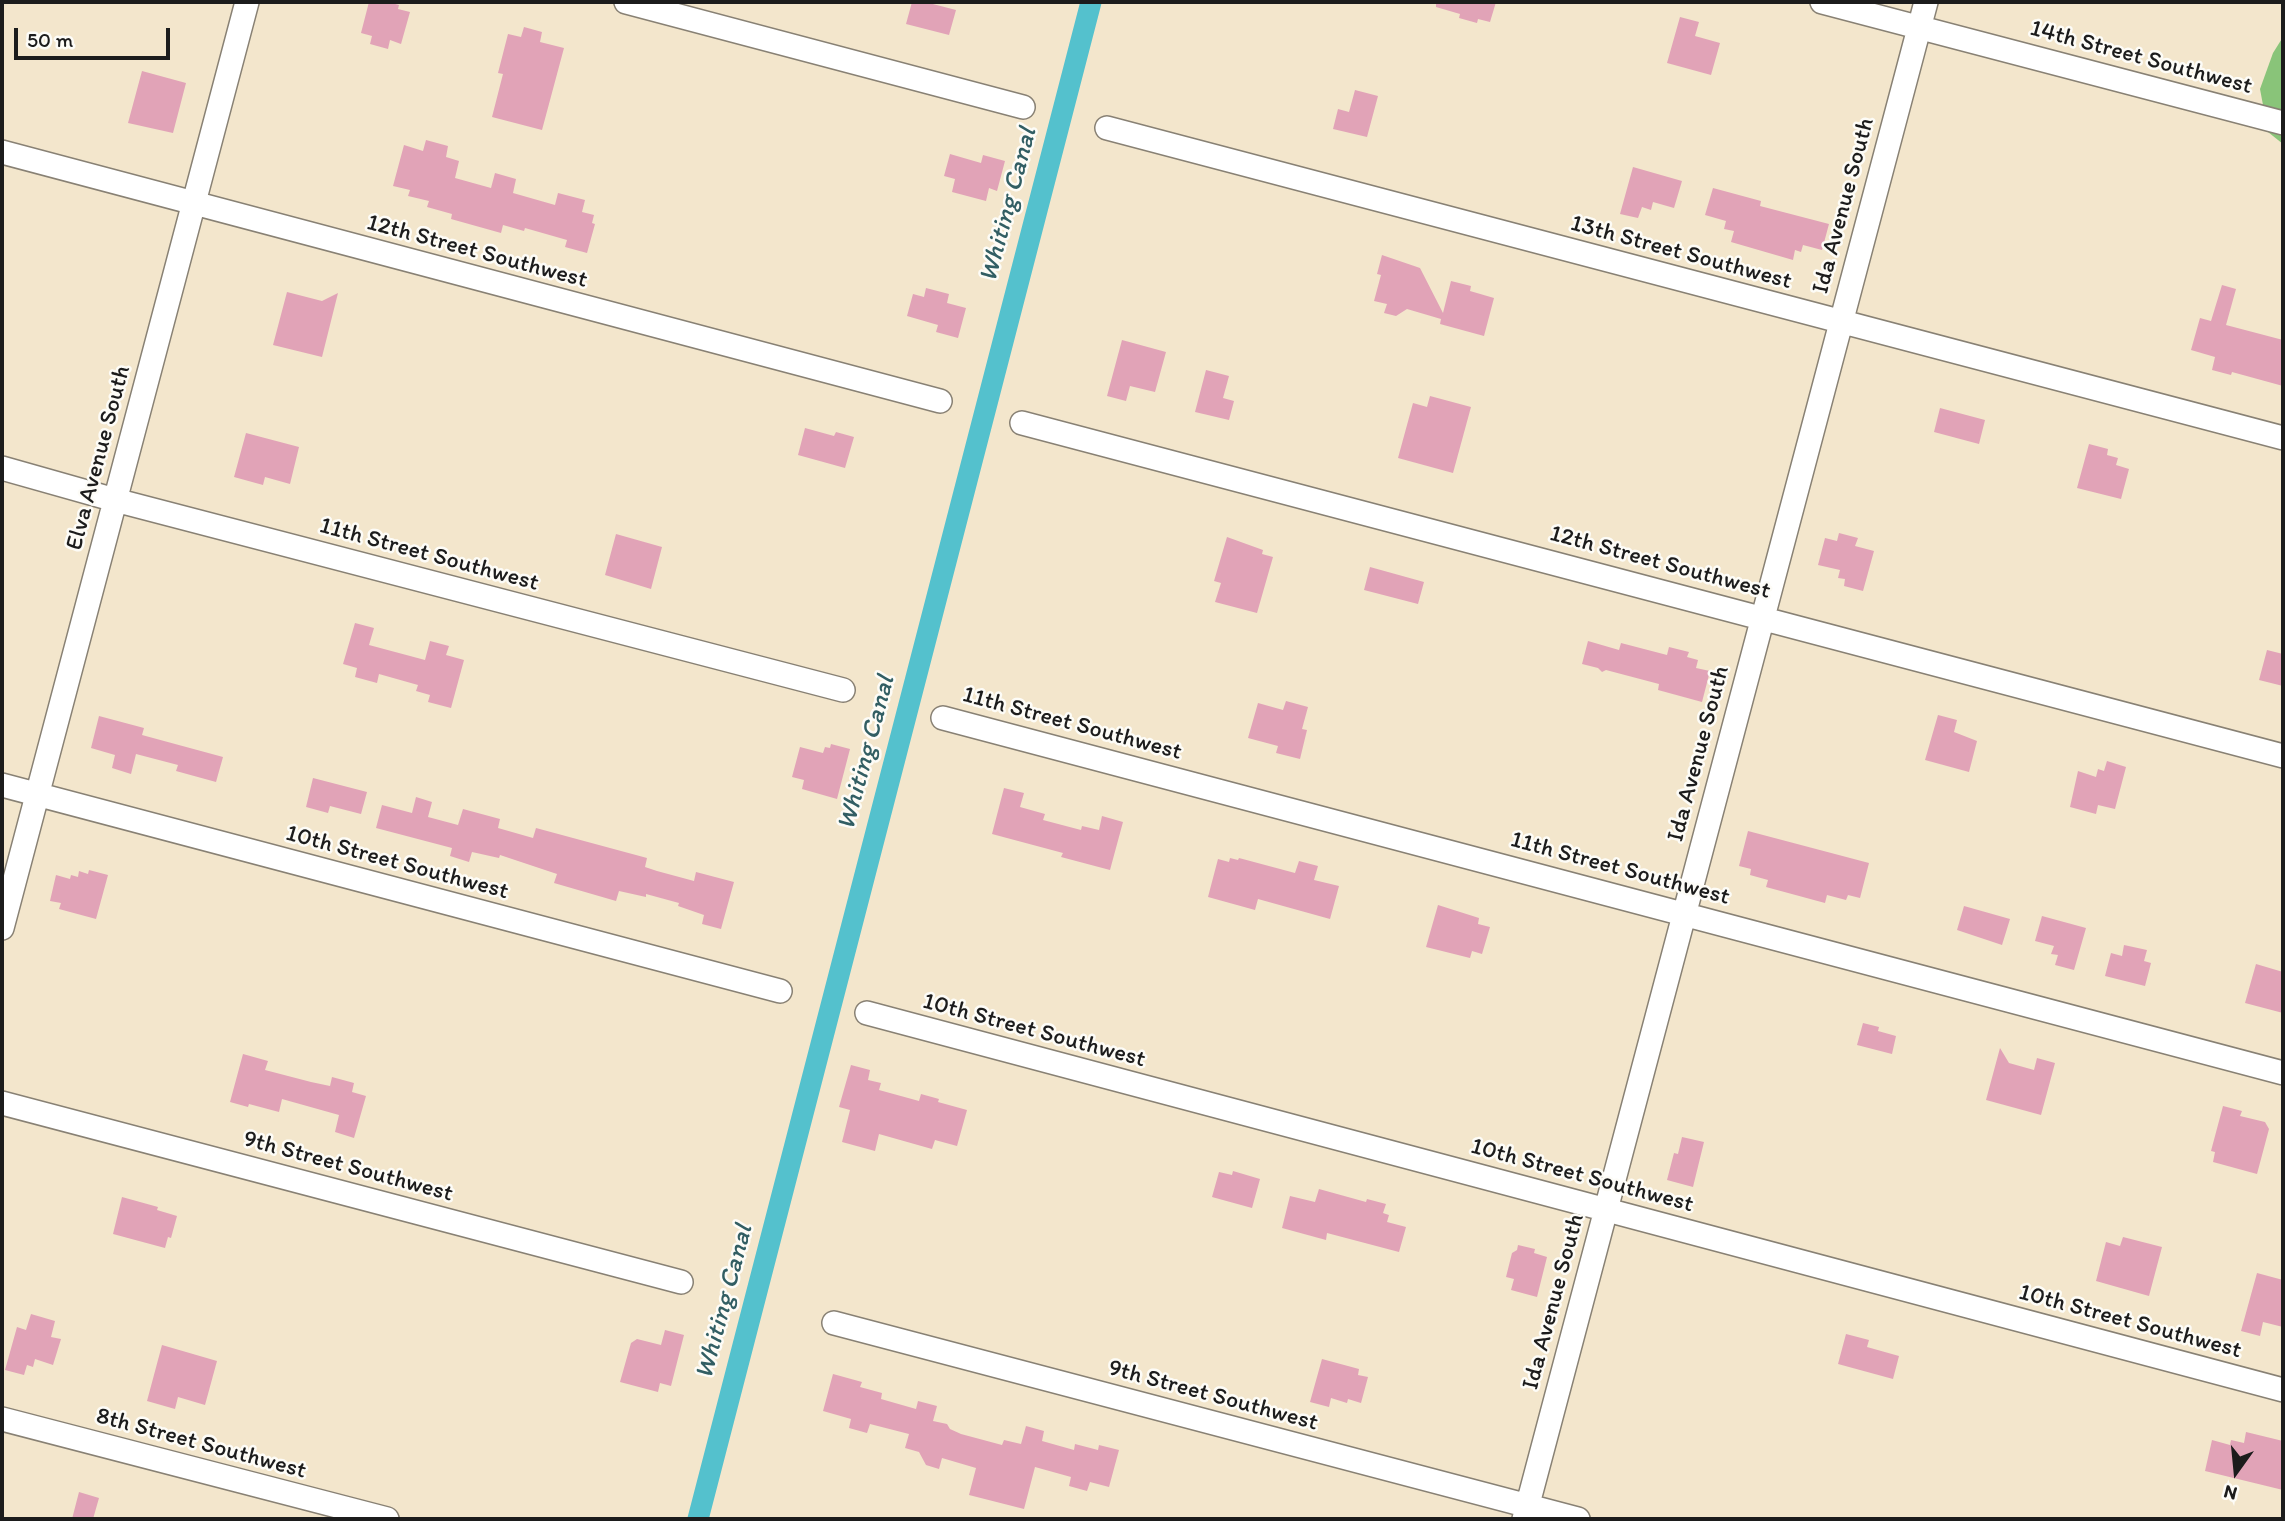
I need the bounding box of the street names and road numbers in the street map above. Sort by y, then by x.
street label: 14th Street Southwest [2027,14,2255,102]
street label: Ida Avenue South [1807,115,1881,297]
street label: 12th Street Southwest [364,209,590,295]
street label: 13th Street Southwest [1567,210,1795,296]
street label: Elva Avenue South [61,363,137,553]
street label: 11th Street Southwest [316,512,542,598]
street label: 12th Street Southwest [1547,520,1773,606]
street label: Ida Avenue South [1662,663,1736,845]
street label: 11th Street Southwest [959,681,1185,767]
street label: 10th Street Southwest [283,819,511,907]
street label: 11th Street Southwest [1507,826,1733,912]
street label: 10th Street Southwest [920,987,1148,1075]
street label: 9th Street Southwest [240,1125,456,1209]
street label: 10th Street Southwest [1468,1132,1696,1220]
street label: Ida Avenue South [1517,1211,1591,1393]
street label: 10th Street Southwest [2016,1278,2244,1366]
street label: 9th Street Southwest [1105,1354,1321,1438]
street label: 8th Street Southwest [93,1402,309,1486]

